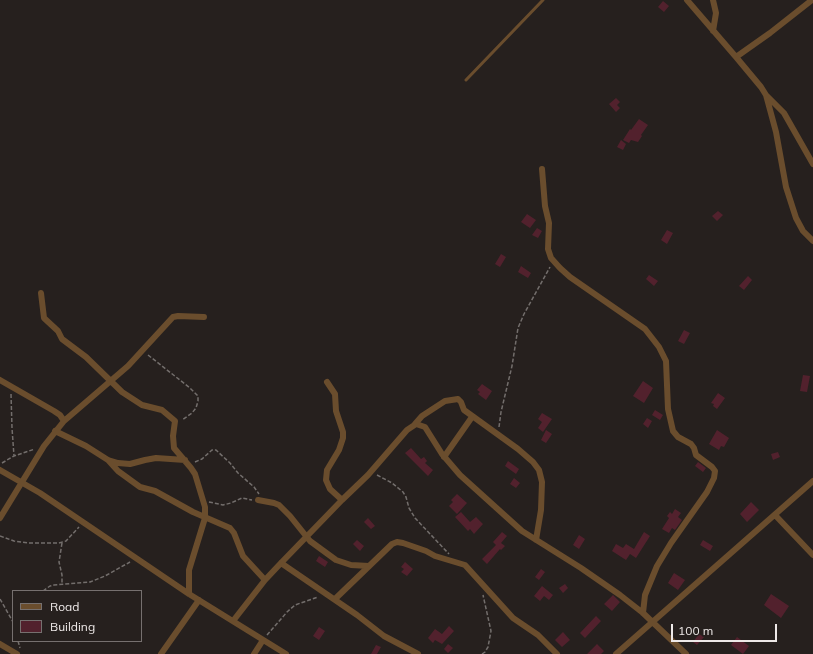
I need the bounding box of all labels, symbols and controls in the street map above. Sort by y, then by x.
legend [12,590,142,642]
text: Road [50,599,79,614]
scale bar [673,616,779,642]
text: Building [50,619,95,634]
text: 100 m [678,623,713,638]

